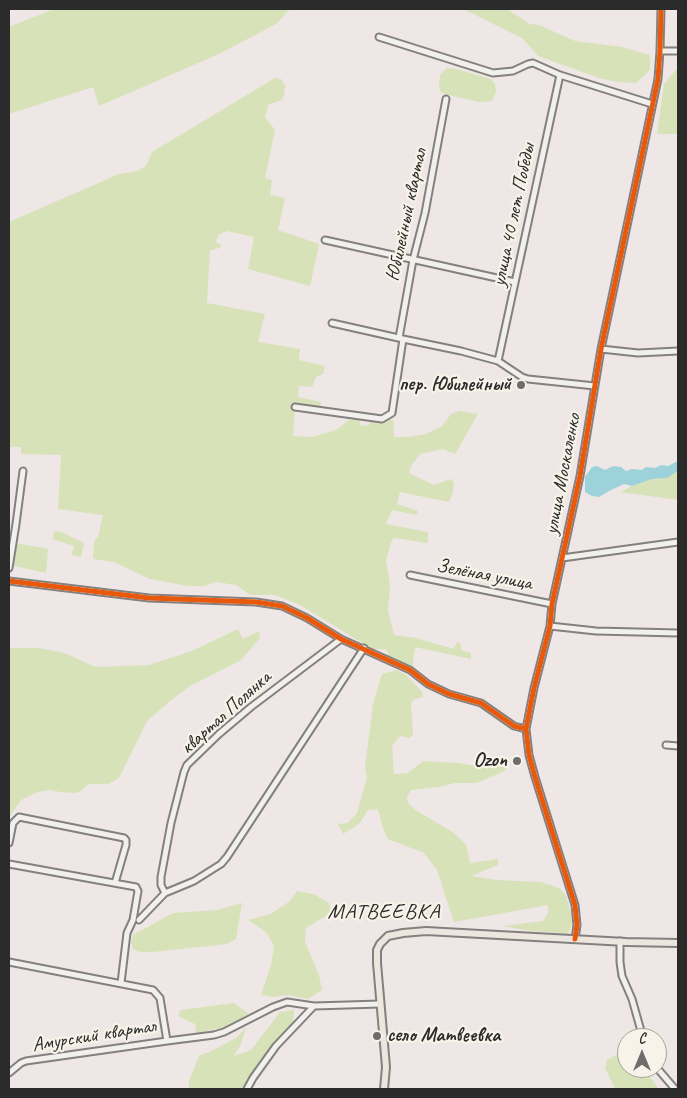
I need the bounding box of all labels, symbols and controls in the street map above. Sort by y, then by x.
street label: улица 40 лет Победы [487,141,541,289]
street label: Юбилейный квартал [381,147,433,283]
place label: пер. Юбилейный [399,373,511,397]
marker: пер. Юбилейный [515,379,527,391]
street label: улица Москаленко [540,411,586,537]
street label: Зелёная улица [434,554,534,596]
street label: квартал Полянка [176,666,276,760]
place label: Ozon [474,749,507,773]
marker: Ozon [511,755,523,767]
district label: МАТВЕЕВКА [326,899,442,925]
street label: Амурский квартал [31,1014,157,1058]
place label: село Матвеевка [387,1024,500,1048]
north arrow [617,1028,667,1078]
marker: село Матвеевка [371,1030,383,1042]
text: С [639,1030,645,1047]

